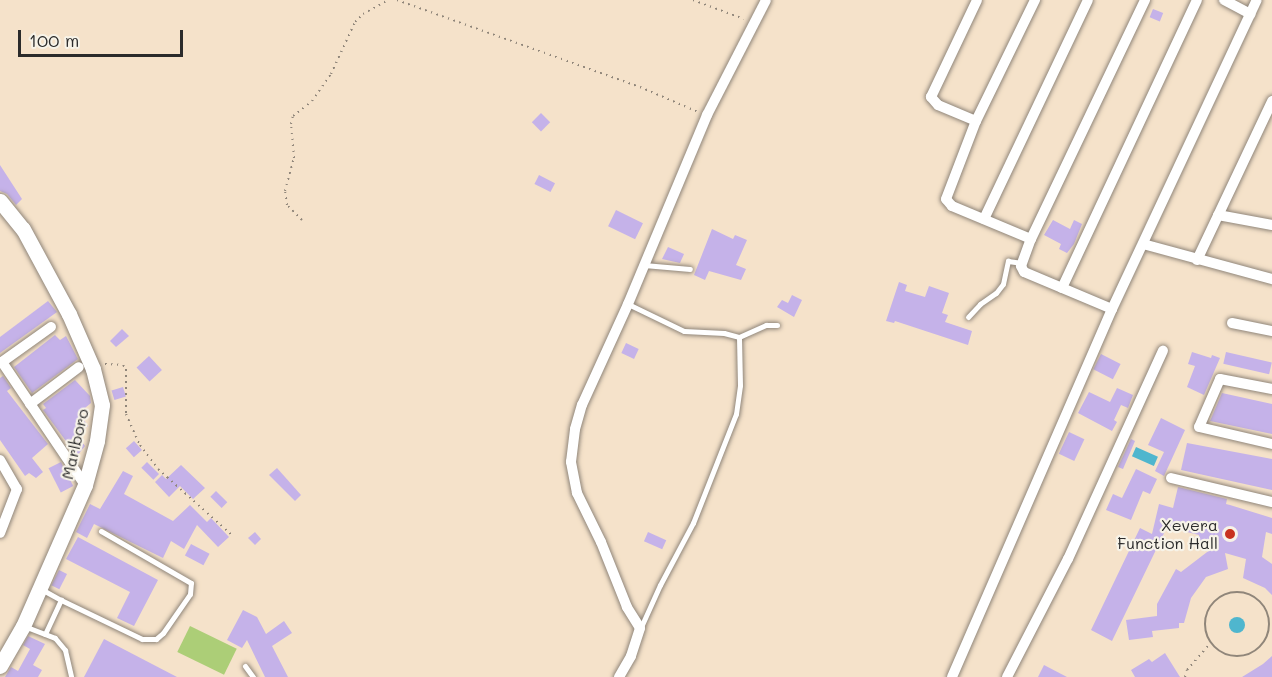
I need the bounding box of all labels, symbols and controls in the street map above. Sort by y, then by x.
scale bar [21,18,186,56]
text: 100 m [29,28,79,52]
street label: Marlboro [58,407,92,481]
place label: Xevera Function Hall [1117,515,1218,553]
marker: Xevera Function Hall [1223,527,1237,541]

